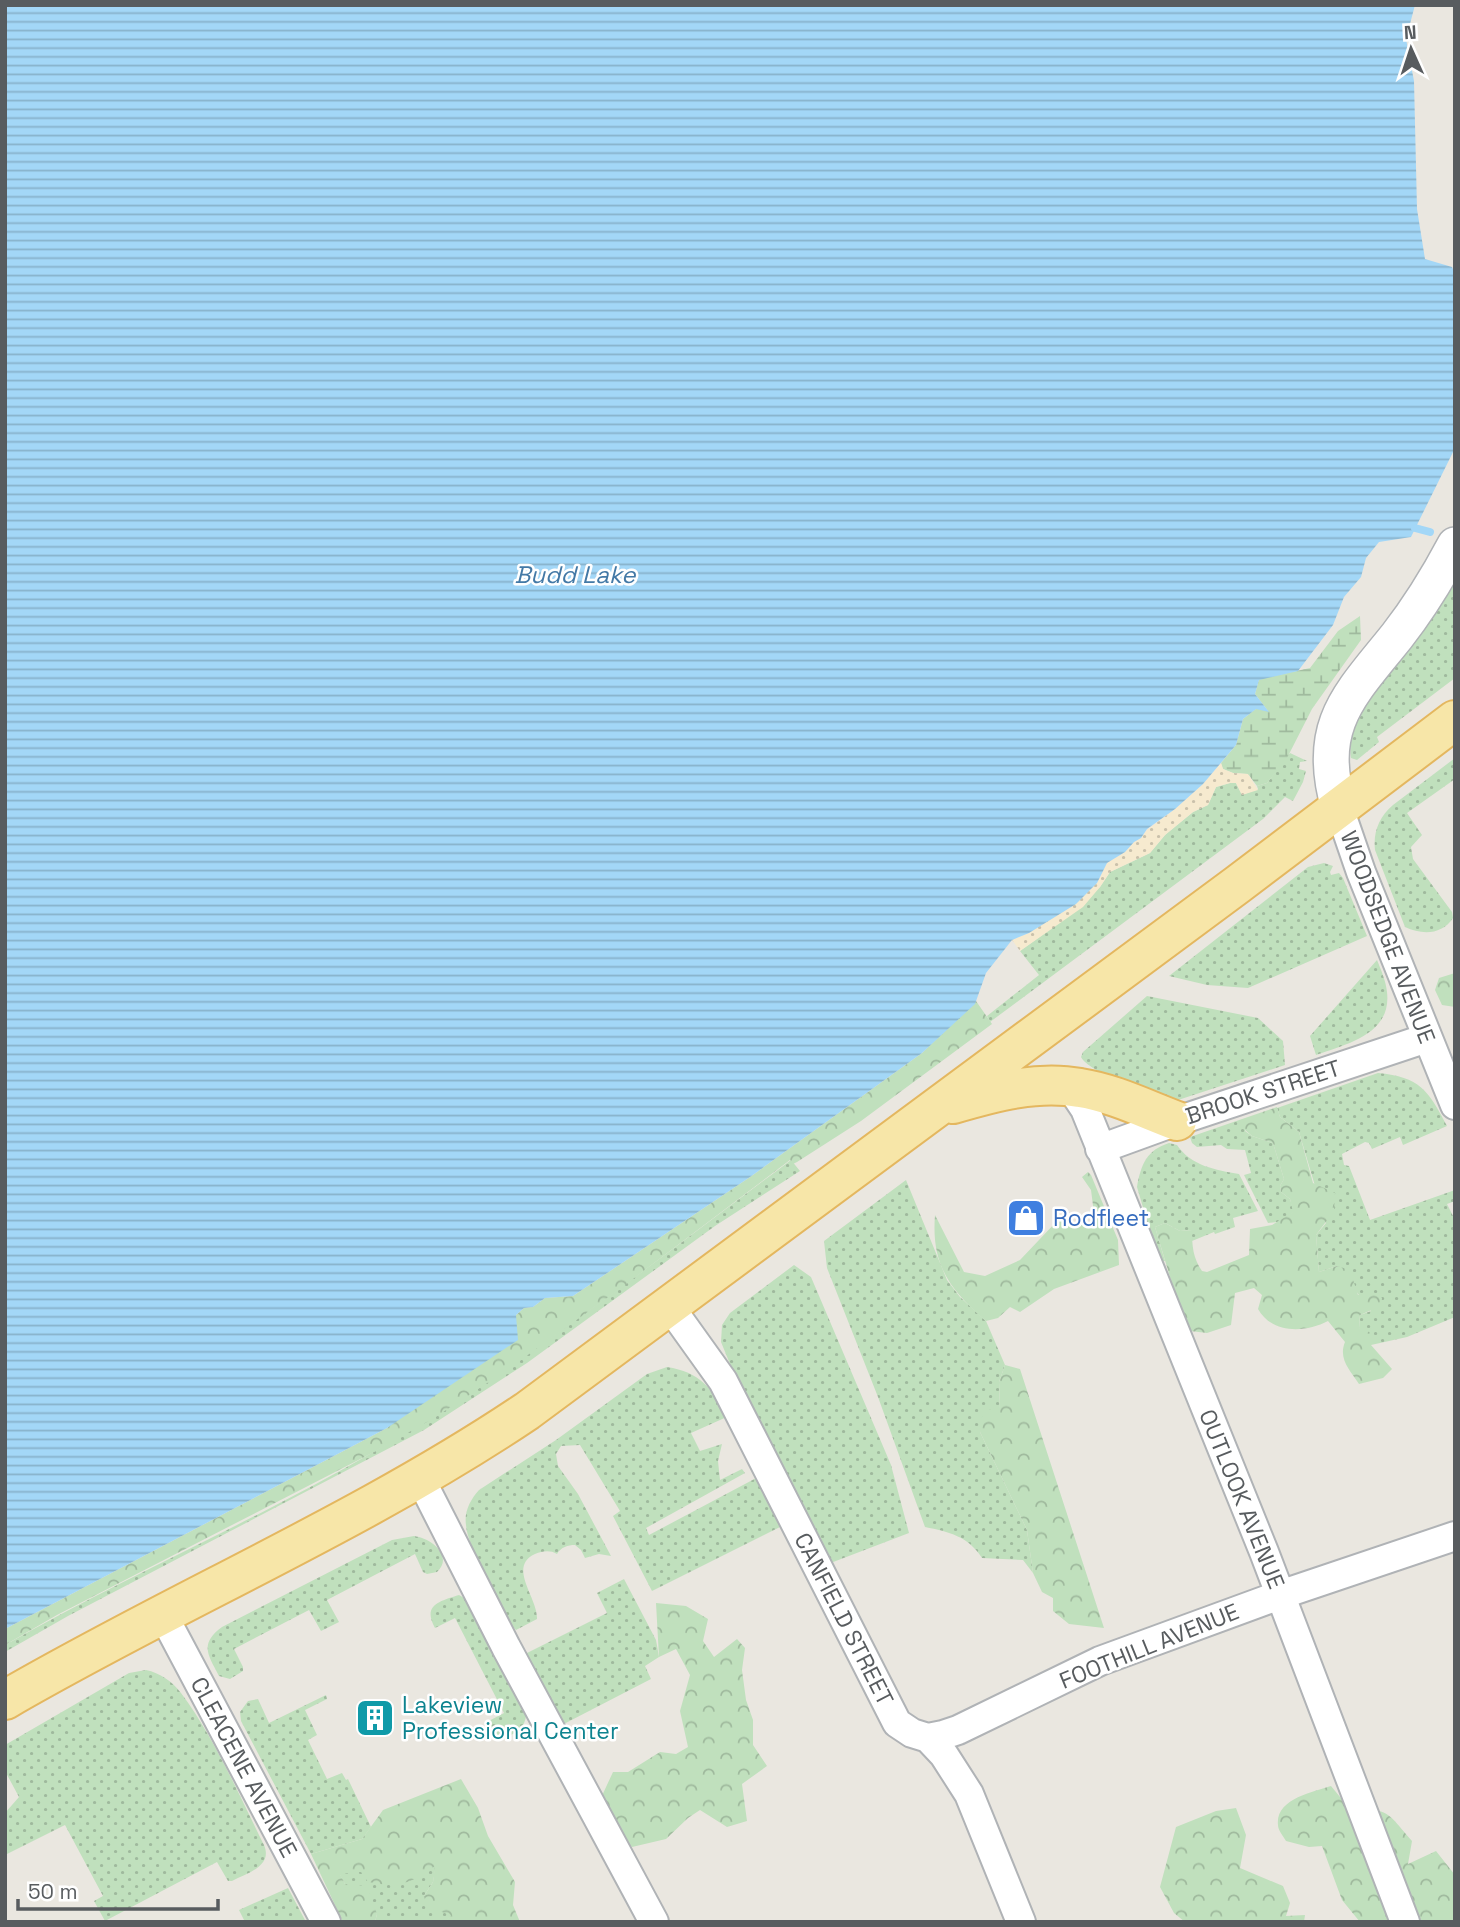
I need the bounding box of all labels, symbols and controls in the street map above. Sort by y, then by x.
north arrow [1376,14,1446,84]
text: N [1403,20,1417,45]
water label: Budd Lake [514,559,636,590]
street label: WOODSEDGE AVENUE [1334,826,1442,1048]
street label: BROOK STREET [1182,1053,1344,1131]
shop icon: Rodfleet [1005,1197,1047,1239]
place label: Rodfleet [1053,1203,1149,1233]
street label: OUTLOOK AVENUE [1192,1405,1292,1593]
street label: CANFIELD STREET [788,1528,900,1710]
street label: FOOTHILL AVENUE [1055,1596,1243,1696]
street label: CLEACENE AVENUE [184,1672,304,1862]
place label: Lakeview Professional Center [402,1690,619,1746]
building icon: Lakeview Professional Center [354,1697,396,1739]
scale bar [18,1868,217,1912]
text: 50 m [28,1878,78,1905]

